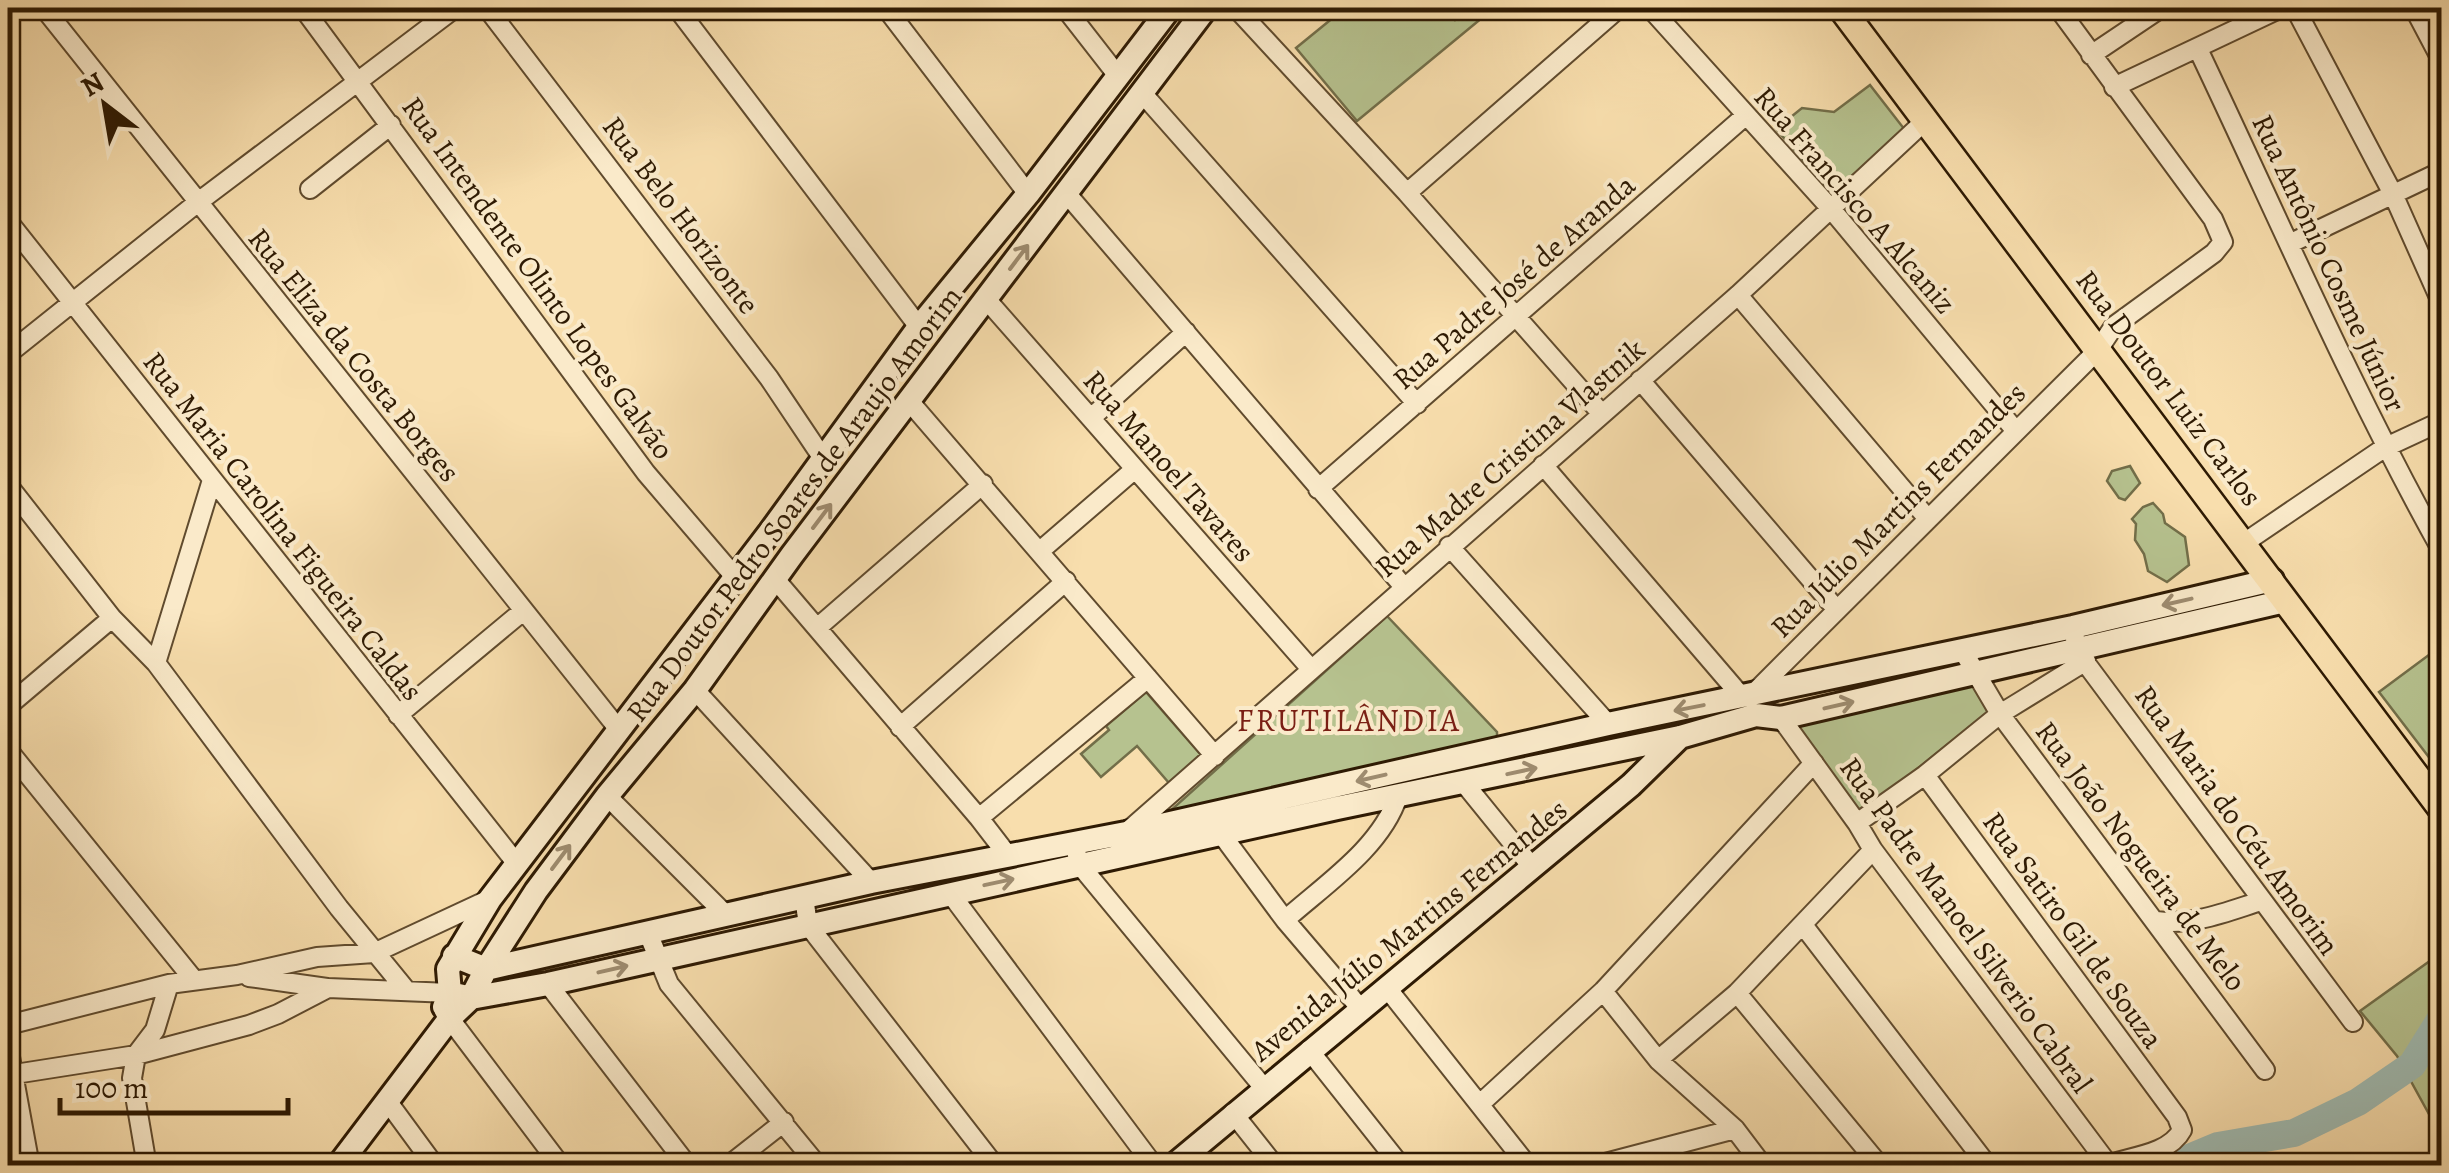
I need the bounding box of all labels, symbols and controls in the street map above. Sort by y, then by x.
north arrow [55,55,155,155]
text: N [74,63,111,106]
street label: Rua Francisco A Alcaniz [1745,78,1965,322]
street label: Rua Intendente Olinto Lopes Galvão [393,88,683,468]
street label: Rua Belo Horizonte [593,108,769,322]
street label: Rua Antônio Cosme Júnior [2243,108,2415,418]
street label: Rua Padre José de Aranda [1384,165,1644,399]
street label: Rua Eliza da Costa Borges [239,219,469,491]
one-way arrow [1008,244,1029,271]
street label: Rua Doutor Luiz Carlos [2067,262,2271,514]
street label: Rua Doutor Pedro Soares de Araujo Amorim [617,278,971,730]
street label: Rua Madre Cristina Vlastnik [1367,330,1653,586]
street label: Rua Maria Carolina Figueira Caldas [134,343,432,709]
street label: Rua Manoel Tavares [1074,361,1264,571]
street label: Rua Júlio Martins Fernandes [1761,373,2035,647]
one-way arrow [812,503,833,530]
one-way arrow [2162,594,2194,612]
street label: Rua Maria do Céu Amorim [2125,677,2349,963]
one-way arrow [1822,695,1854,713]
district label: FRUTILÂNDIA [1237,698,1461,742]
one-way arrow [1673,700,1705,719]
street label: Rua João Nogueira de Melo [2026,713,2256,999]
street label: Rua Padre Manoel Silverio Cabral [1830,749,2102,1101]
one-way arrow [1505,760,1537,779]
one-way arrow [1356,770,1388,788]
street label: Avenida Júlio Martins Fernandes [1241,790,1576,1071]
street label: Rua Satiro Gil de Souza [1973,803,2173,1057]
one-way arrow [551,844,572,871]
one-way arrow [982,872,1014,890]
one-way arrow [596,959,628,977]
scale bar [60,1053,288,1115]
text: 100 m [75,1068,148,1108]

